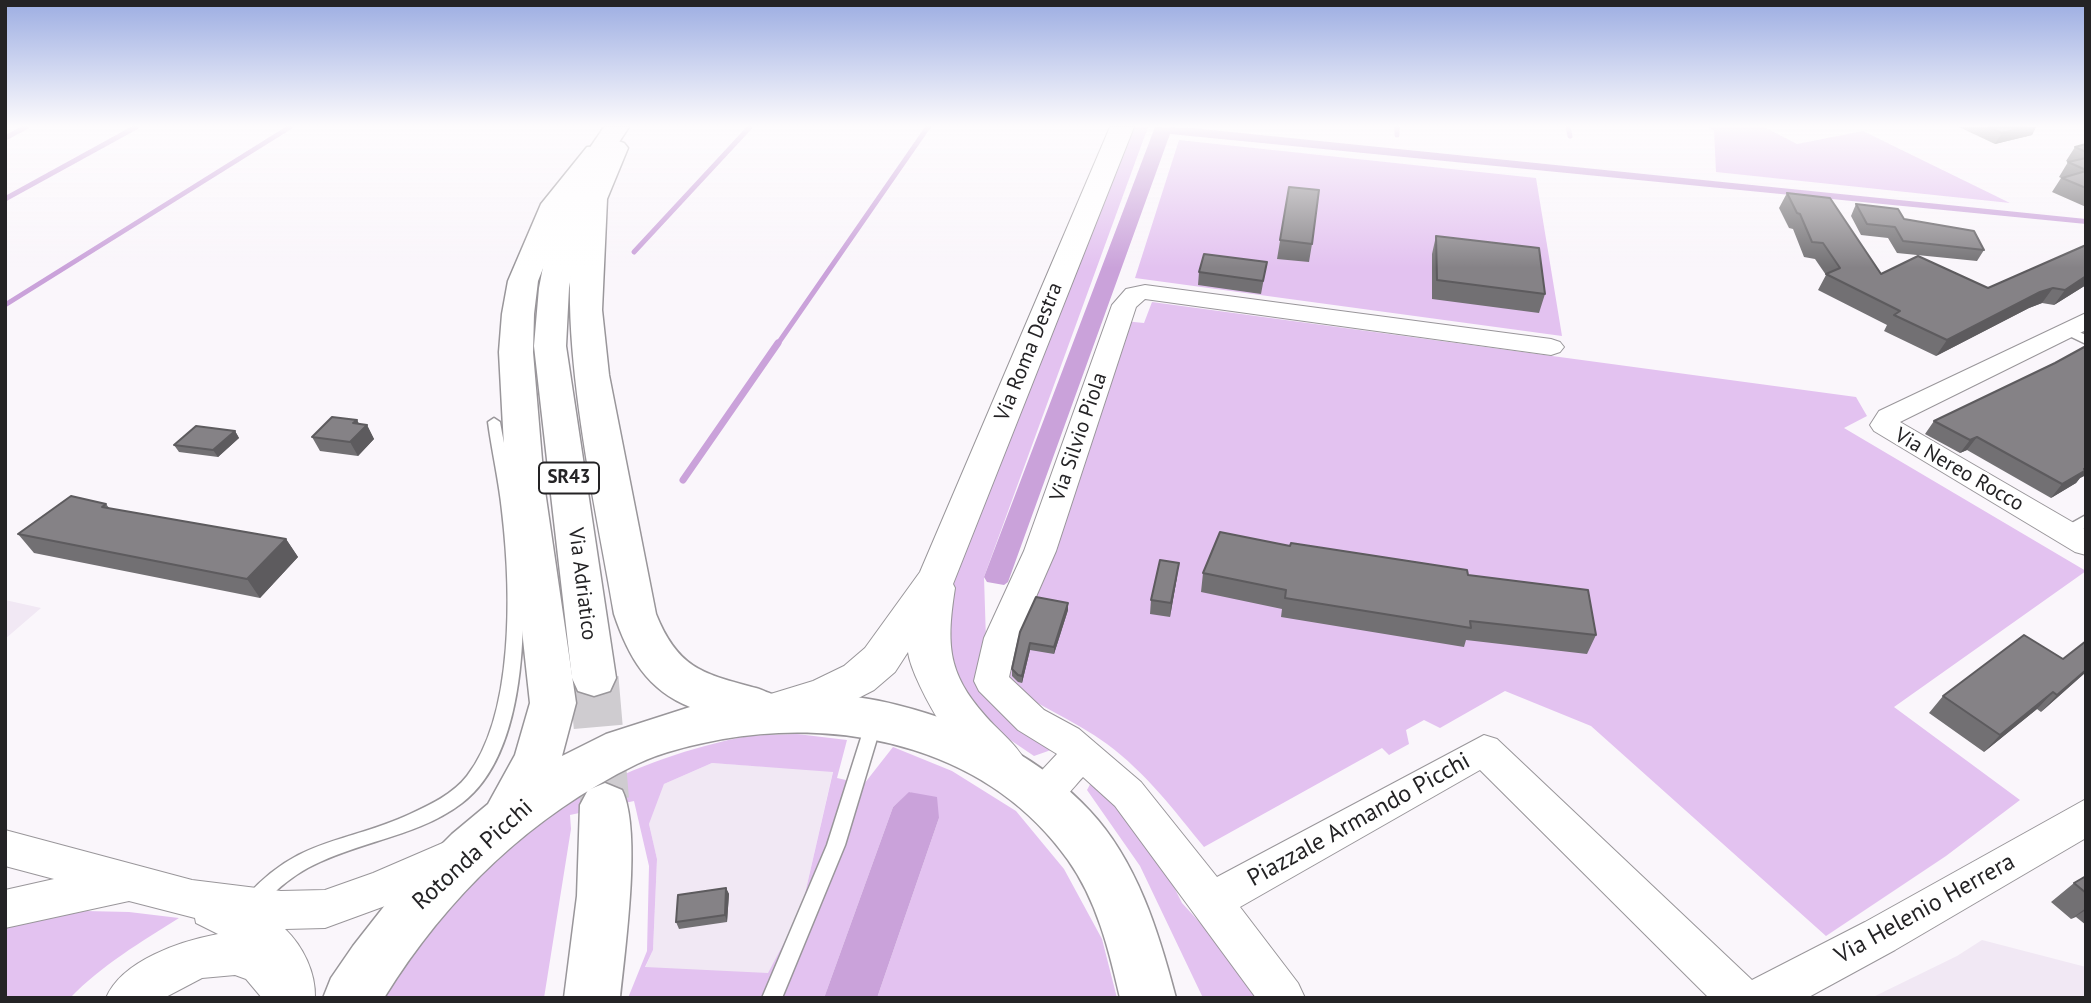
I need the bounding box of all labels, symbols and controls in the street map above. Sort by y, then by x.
street label: Via Roma Destra [990,279,1068,425]
street label: Via Silvio Piola [1045,369,1113,505]
street label: Via Nereo Rocco [1890,423,2028,517]
road number: SR43 [539,463,599,494]
street label: Via Adriatico [563,526,601,642]
street label: Piazzale Armando Picchi [1243,747,1475,893]
street label: Rotonda Picchi [407,794,539,916]
street label: Via Helenio Herrera [1830,848,2020,970]

